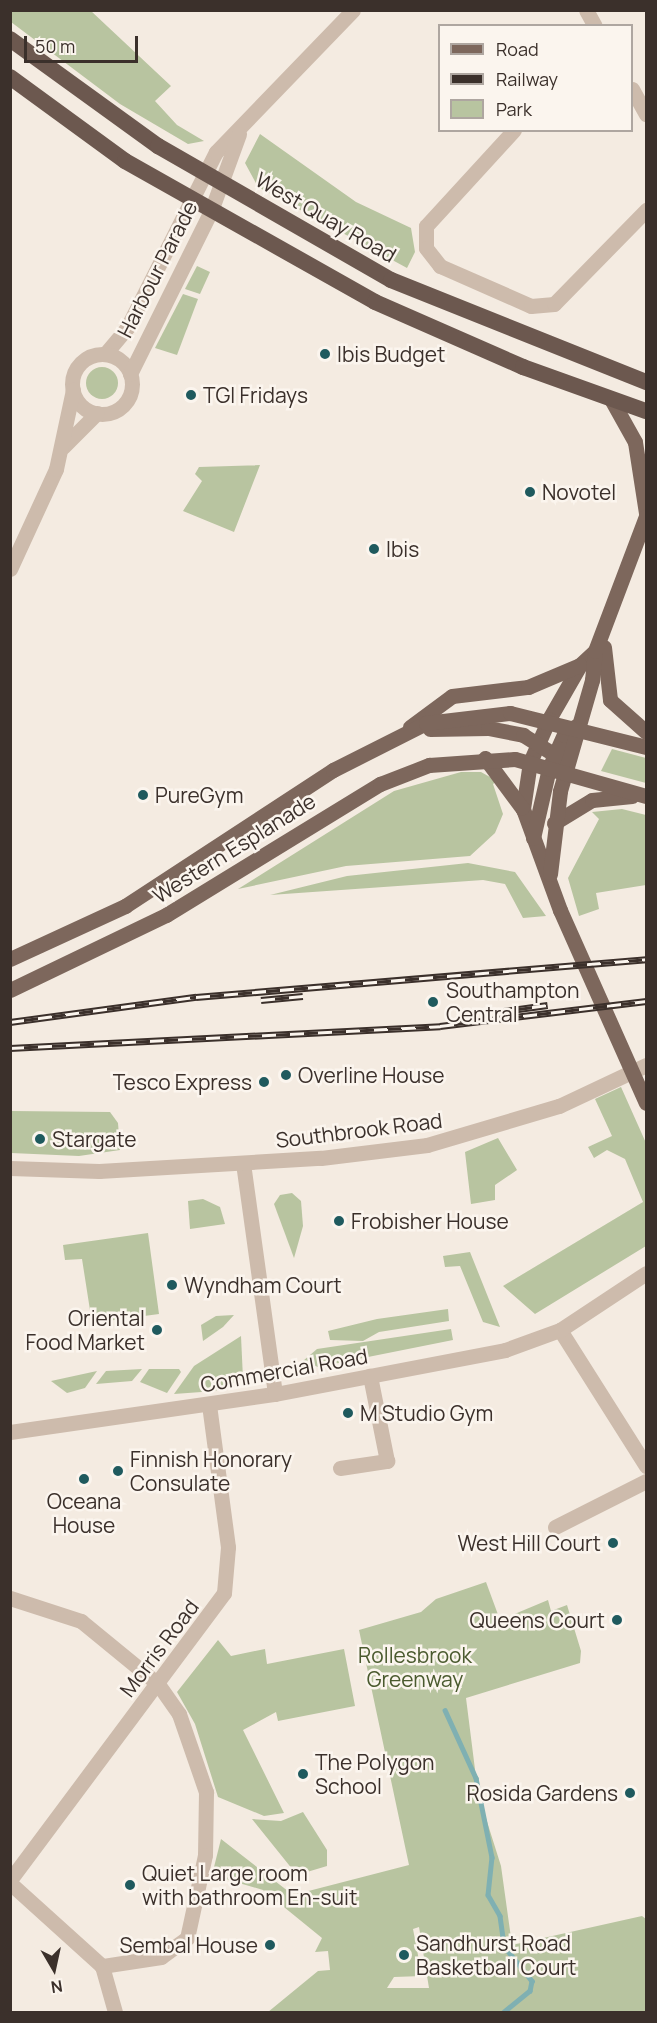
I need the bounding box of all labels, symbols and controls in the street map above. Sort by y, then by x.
scale bar [27,24,141,62]
legend [438,24,633,132]
text: 50 m [35,34,75,58]
text: Road [496,37,539,61]
text: Railway [496,67,558,91]
text: Park [496,97,532,121]
street label: West Quay Road [251,167,401,267]
street label: Harbour Parade [112,196,202,342]
place label: Ibis Budget [337,341,445,367]
marker: Ibis Budget [318,347,332,361]
place label: TGI Fridays [203,382,308,408]
marker: TGI Fridays [184,388,198,402]
place label: Novotel [542,479,616,505]
marker: Novotel [523,485,537,499]
place label: Ibis [386,536,419,562]
marker: Ibis [367,542,381,556]
place label: PureGym [155,782,243,808]
marker: PureGym [136,788,150,802]
street label: Western Esplanade [148,788,320,908]
place label: Southampton Central [446,977,580,1027]
marker: Southampton Central [424,993,442,1011]
place label: Overline House [298,1062,445,1088]
marker: Overline House [279,1068,293,1082]
place label: Tesco Express [113,1069,252,1095]
marker: Tesco Express [257,1075,271,1089]
street label: Southbrook Road [274,1107,444,1153]
place label: Stargate [52,1126,137,1152]
marker: Stargate [33,1132,47,1146]
place label: Frobisher House [351,1208,509,1234]
marker: Frobisher House [332,1214,346,1228]
place label: Wyndham Court [184,1272,342,1298]
marker: Wyndham Court [165,1278,179,1292]
place label: Oriental Food Market [25,1305,145,1355]
marker: Oriental Food Market [150,1323,164,1337]
street label: Commercial Road [198,1343,370,1397]
place label: M Studio Gym [360,1400,493,1426]
marker: M Studio Gym [341,1406,355,1420]
place label: Finnish Honorary Consulate [130,1446,292,1496]
marker: Finnish Honorary Consulate [111,1464,125,1478]
marker: Oceana House [77,1472,91,1486]
place label: Oceana House [47,1488,121,1538]
place label: West Hill Court [458,1530,601,1556]
marker: West Hill Court [606,1536,620,1550]
street label: Morris Road [114,1594,204,1702]
place label: Queens Court [469,1607,605,1633]
marker: Queens Court [610,1613,624,1627]
park label: Rollesbrook Greenway [358,1642,472,1692]
place label: The Polygon School [315,1749,435,1799]
marker: The Polygon School [296,1767,310,1781]
place label: Rosida Gardens [466,1780,618,1806]
marker: Rosida Gardens [623,1786,637,1800]
place label: Quiet Large room with bathroom En-suit [142,1860,357,1910]
marker: Quiet Large room with bathroom En-suit [123,1878,137,1892]
place label: Sandhurst Road Basketball Court [416,1930,576,1980]
place label: Sembal House [120,1932,258,1958]
marker: Sembal House [263,1938,277,1952]
north arrow [24,1939,84,1999]
marker: Sandhurst Road Basketball Court [397,1948,411,1962]
text: N [49,1975,64,1999]

